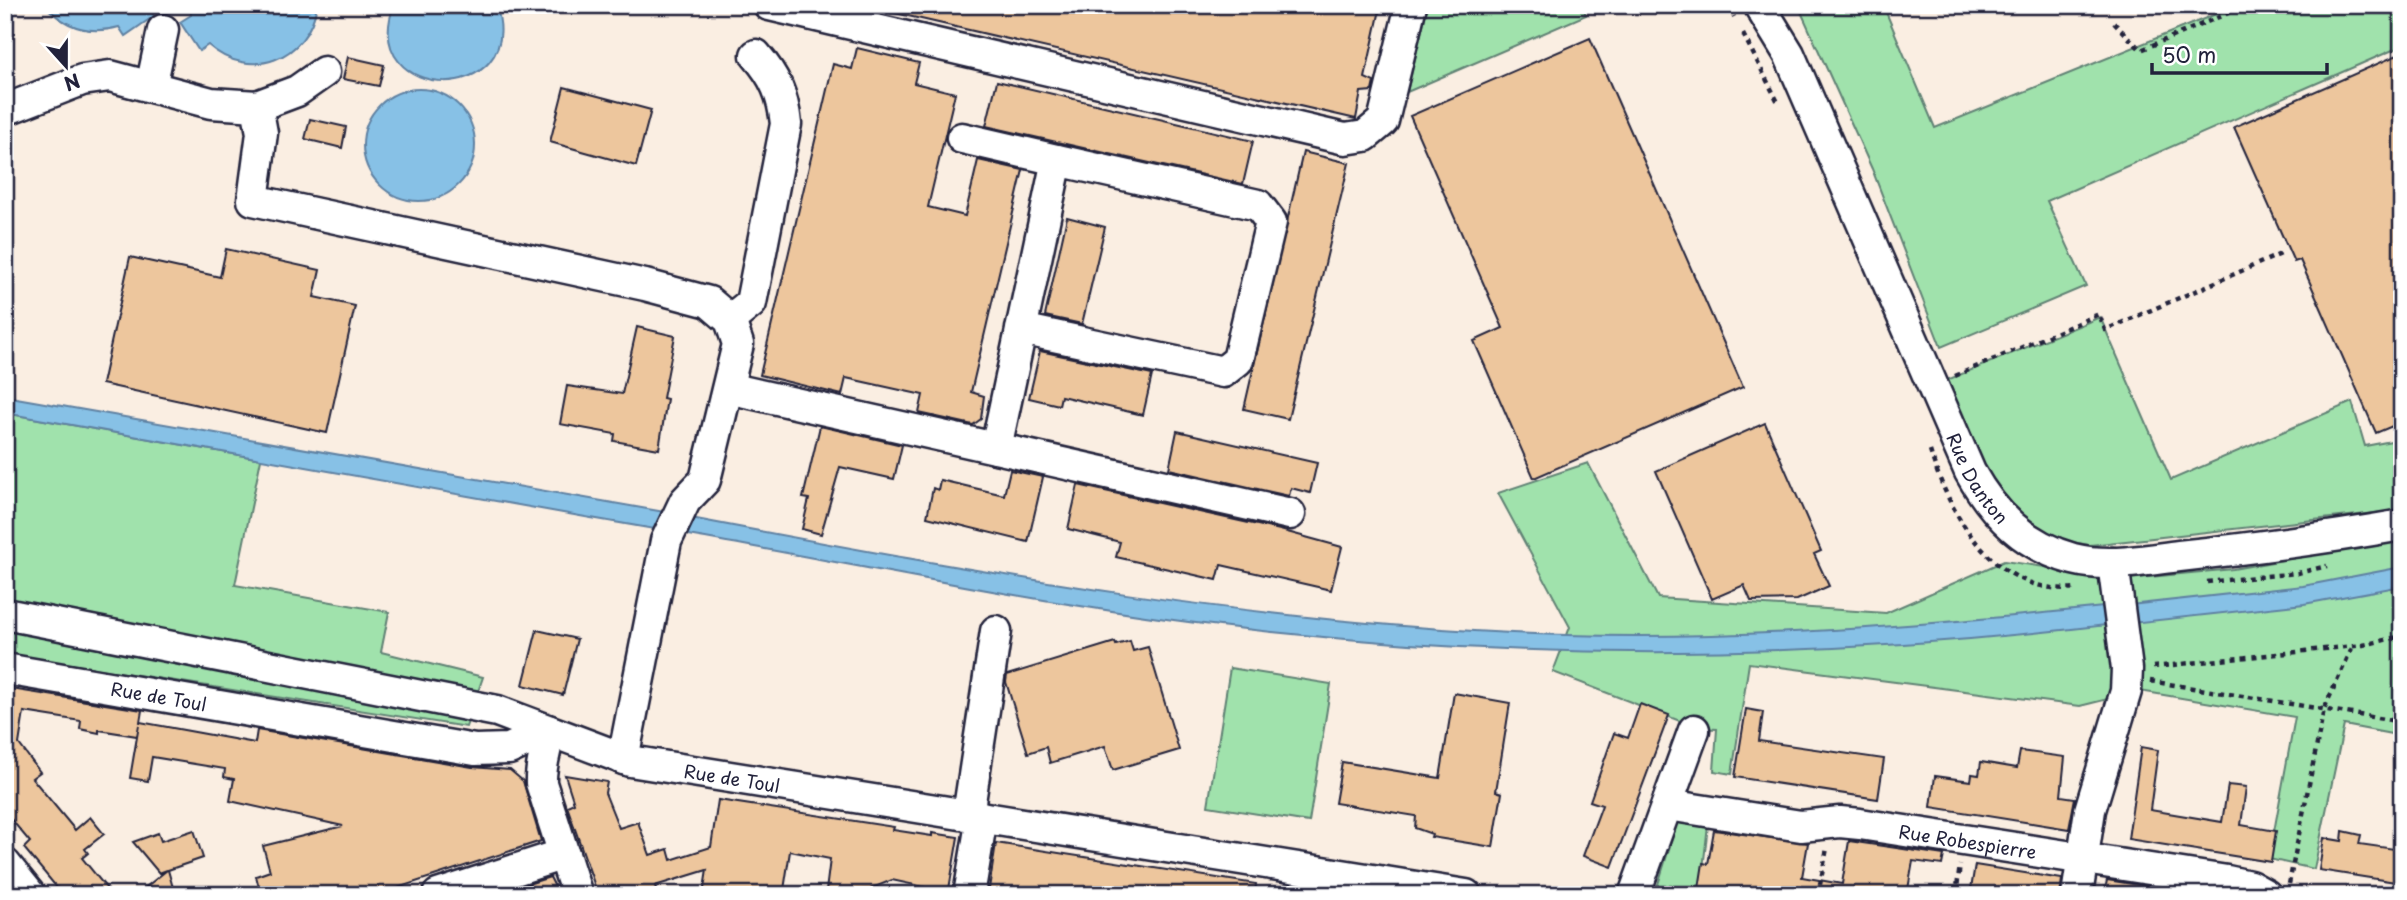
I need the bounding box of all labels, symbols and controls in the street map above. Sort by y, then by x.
north arrow [32,32,102,102]
scale bar [2152,32,2326,76]
text: 50 m [2162,38,2216,70]
text: N [60,67,84,99]
street label: Rue Danton [1941,428,2015,529]
street label: Rue de Toul [109,674,209,717]
street label: Rue de Toul [682,756,782,798]
street label: Rue Robespierre [1897,817,2039,865]

